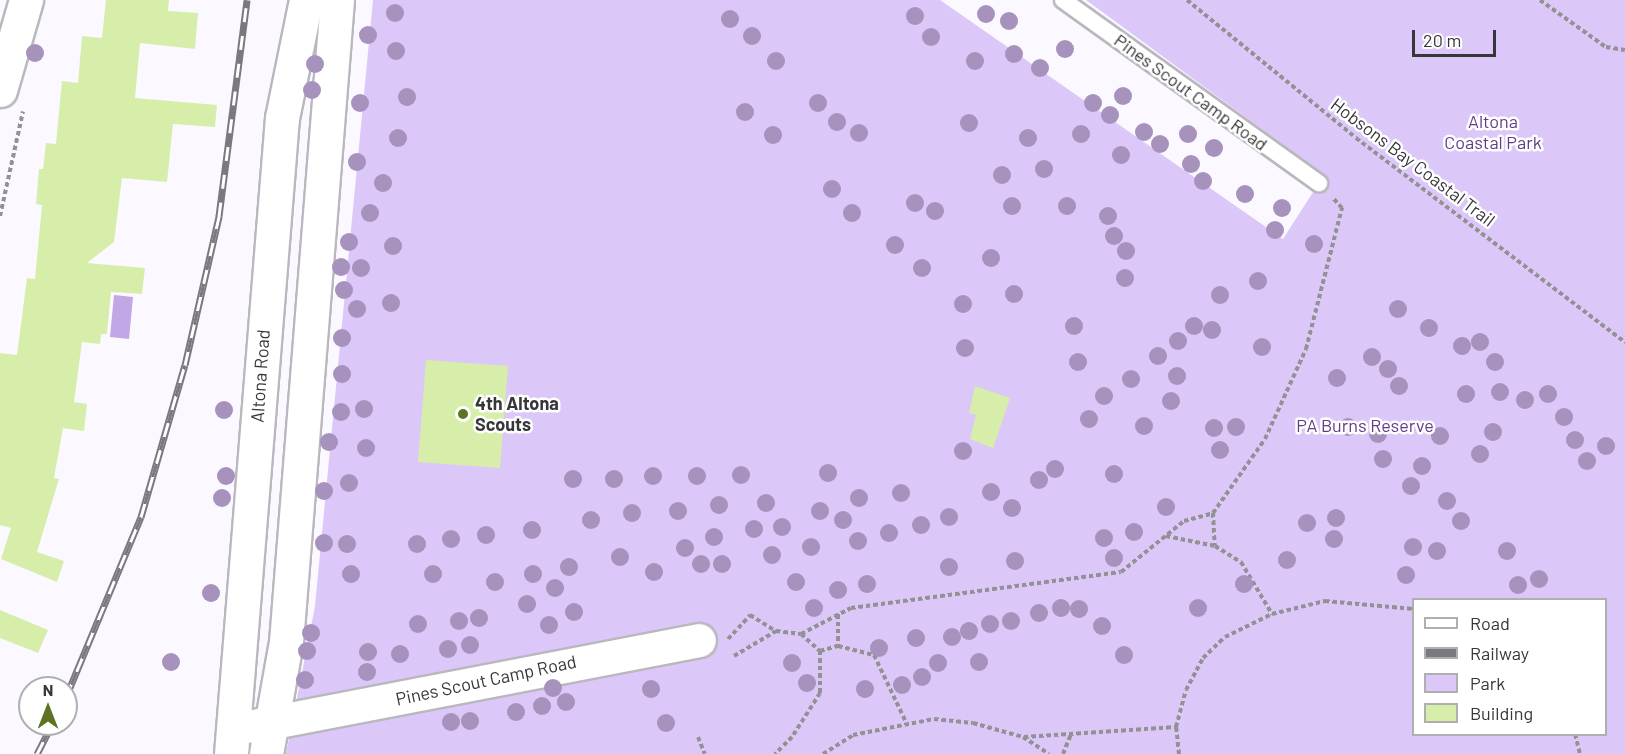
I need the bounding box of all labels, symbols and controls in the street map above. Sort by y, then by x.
scale bar [1415,18,1499,56]
street label: Pines Scout Camp Road [1110,29,1272,155]
text: 20 m [1423,29,1461,51]
street label: Hobsons Bay Coastal Trail [1327,93,1499,231]
park label: Altona Coastal Park [1444,111,1542,154]
street label: Altona Road [246,329,274,423]
place label: 4th Altona Scouts [475,393,559,436]
marker: 4th Altona Scouts [456,407,470,421]
park label: PA Burns Reserve [1296,414,1434,436]
legend [1412,598,1607,736]
text: Road [1470,612,1510,634]
text: Railway [1470,642,1529,664]
street label: Pines Scout Camp Road [394,650,578,710]
text: Park [1470,672,1505,694]
north arrow [18,676,78,736]
text: N [43,680,53,699]
text: Building [1470,702,1533,724]

